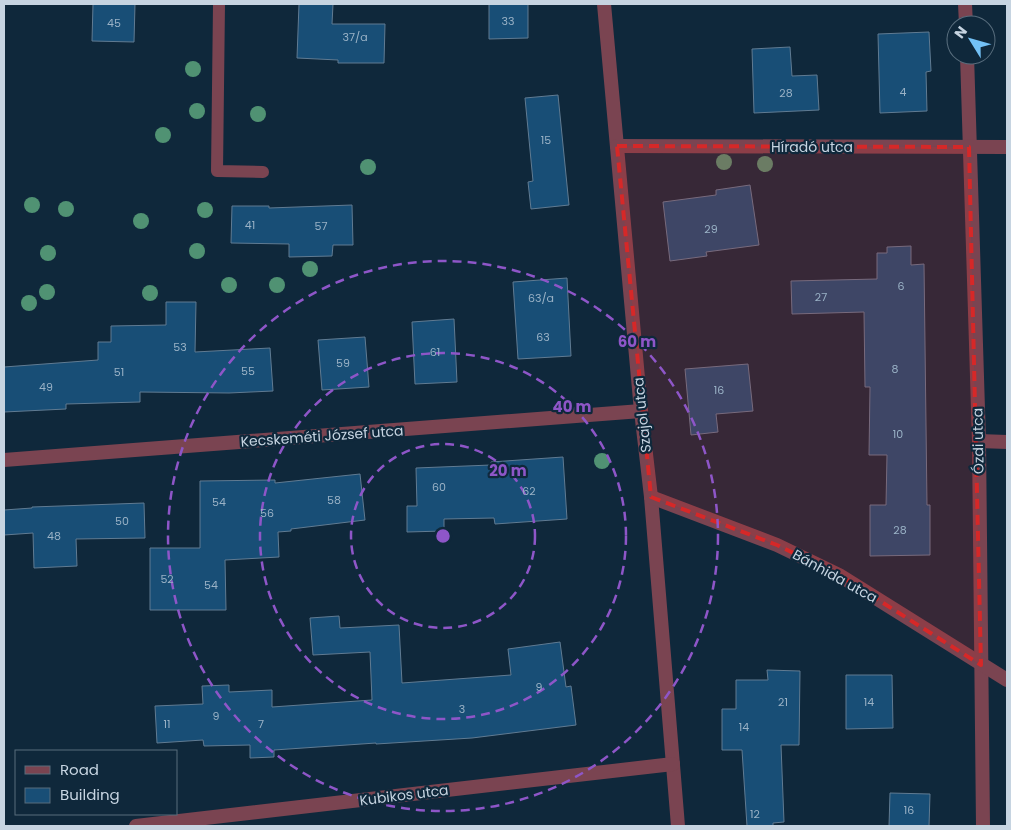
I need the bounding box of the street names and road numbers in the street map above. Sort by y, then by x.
street label: Híradó utca [771,137,853,157]
street label: Szajol utca [628,376,656,454]
street label: Ózdi utca [967,408,989,474]
street label: Kecskeméti József utca [240,420,404,452]
street label: Bánhida utca [789,544,881,608]
street label: Kubikos utca [358,780,450,810]

